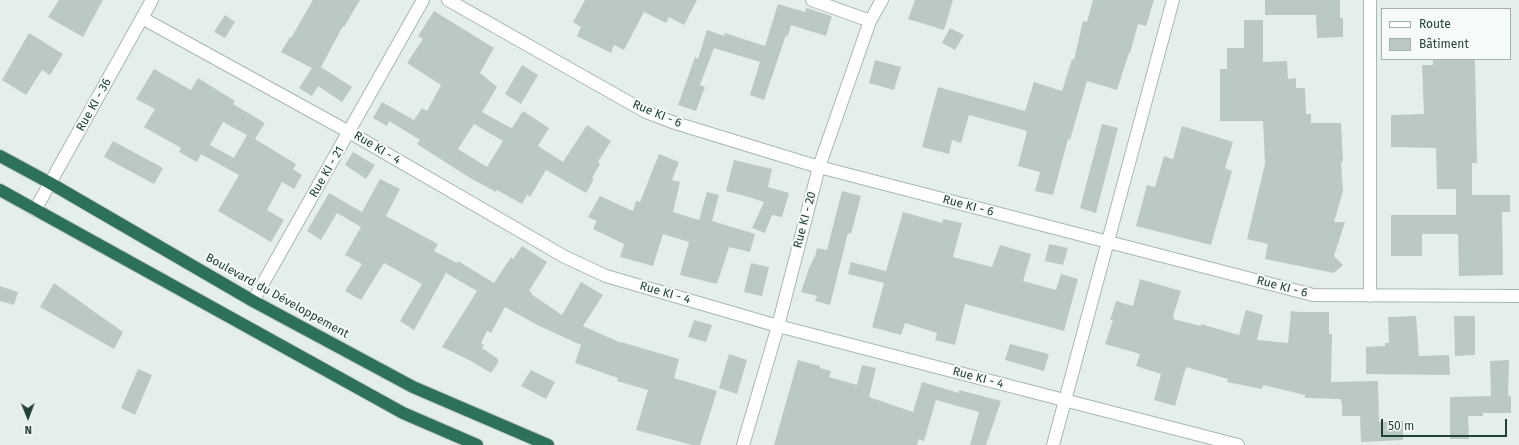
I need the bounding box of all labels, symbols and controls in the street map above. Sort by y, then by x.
legend [1381,8,1511,60]
text: Route [1419,17,1451,31]
text: Bâtiment [1419,37,1469,51]
street label: Rue KI - 36 [74,76,114,134]
street label: Rue KI - 6 [630,97,684,131]
street label: Rue KI - 4 [351,128,403,168]
street label: Rue KI - 21 [307,144,347,200]
street label: Rue KI - 20 [790,190,820,250]
street label: Rue KI - 6 [941,192,995,220]
street label: Boulevard du Développement [203,251,351,341]
street label: Rue KI - 6 [1255,273,1309,301]
street label: Rue KI - 4 [638,279,692,307]
street label: Rue KI - 4 [951,364,1005,392]
north arrow [8,397,48,437]
scale bar [1383,411,1509,437]
text: 50 m [1388,419,1414,433]
text: N [24,423,32,436]

